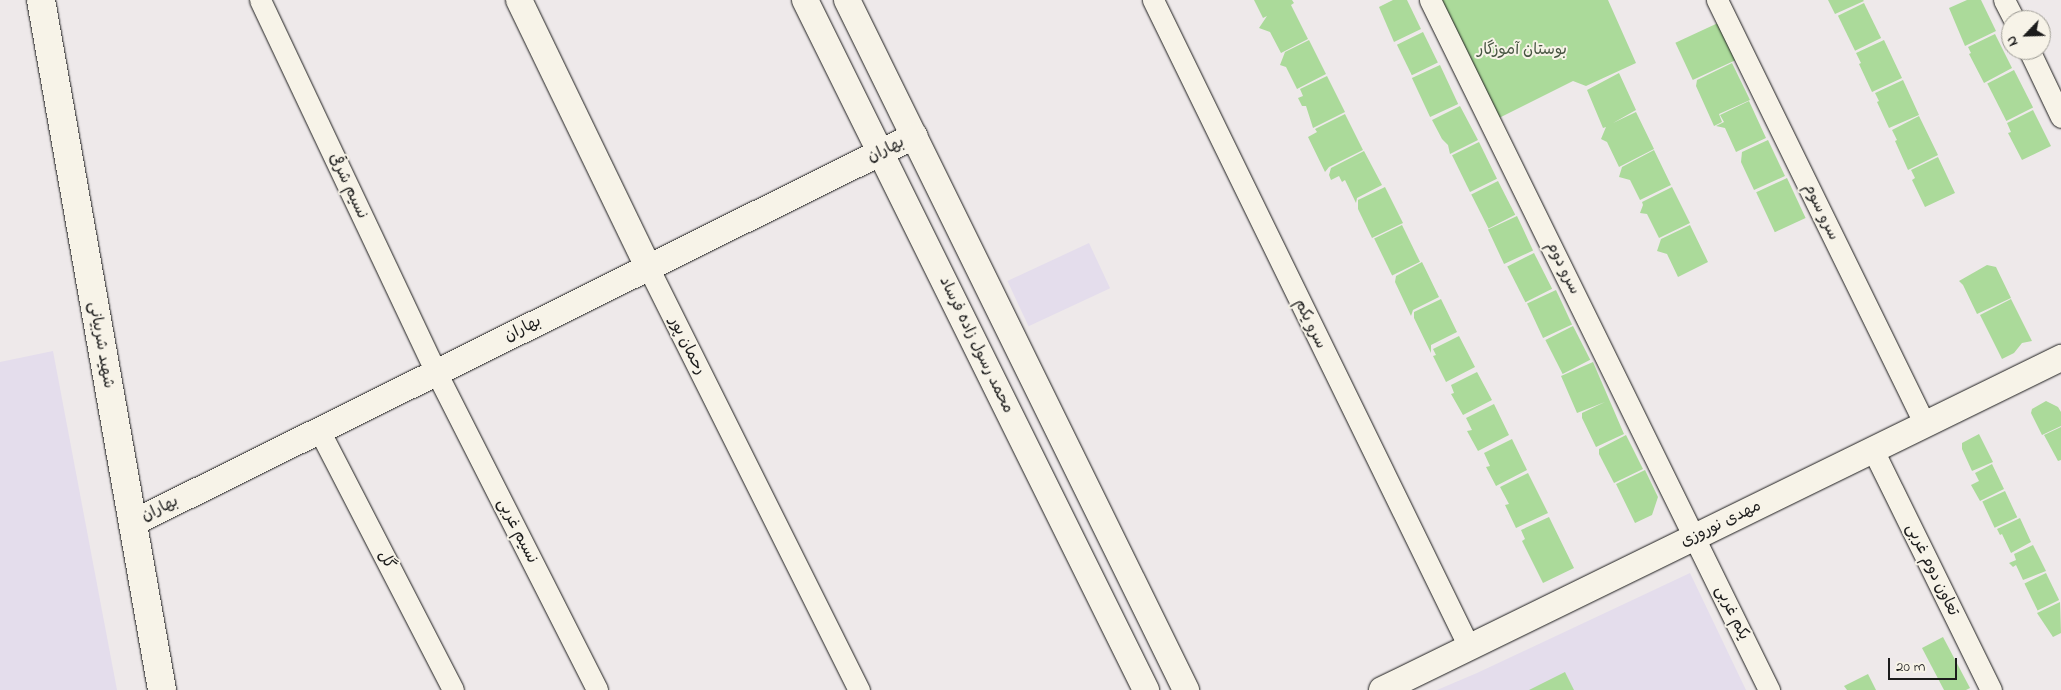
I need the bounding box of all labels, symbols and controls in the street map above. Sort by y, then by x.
north arrow [2001,10,2051,60]
text: N [2001,32,2024,49]
park label: بوستان آموزگار [1477,40,1567,60]
street label: بهاران [864,133,908,167]
street label: نسیم شرقی [324,150,372,222]
street label: سرو سوم [1799,180,1843,244]
street label: سرو دوم [1542,238,1584,298]
street label: محمد رسول زاده فرساد [935,274,1017,416]
street label: سرو یکم [1290,296,1330,352]
street label: شهید شربیانی [84,300,118,390]
street label: بهاران [501,312,545,346]
street label: رحمان پور [664,314,710,378]
street label: بهاران [138,492,182,526]
street label: نسیم غربی [492,495,542,567]
street label: مهدی نوروزی [1678,496,1764,552]
street label: تعاون دوم غربی [1901,521,1963,619]
street label: گل [373,547,399,573]
street label: یکم غربی [1711,583,1753,643]
scale bar [1891,648,1960,680]
text: 20 m [1896,656,1925,678]

